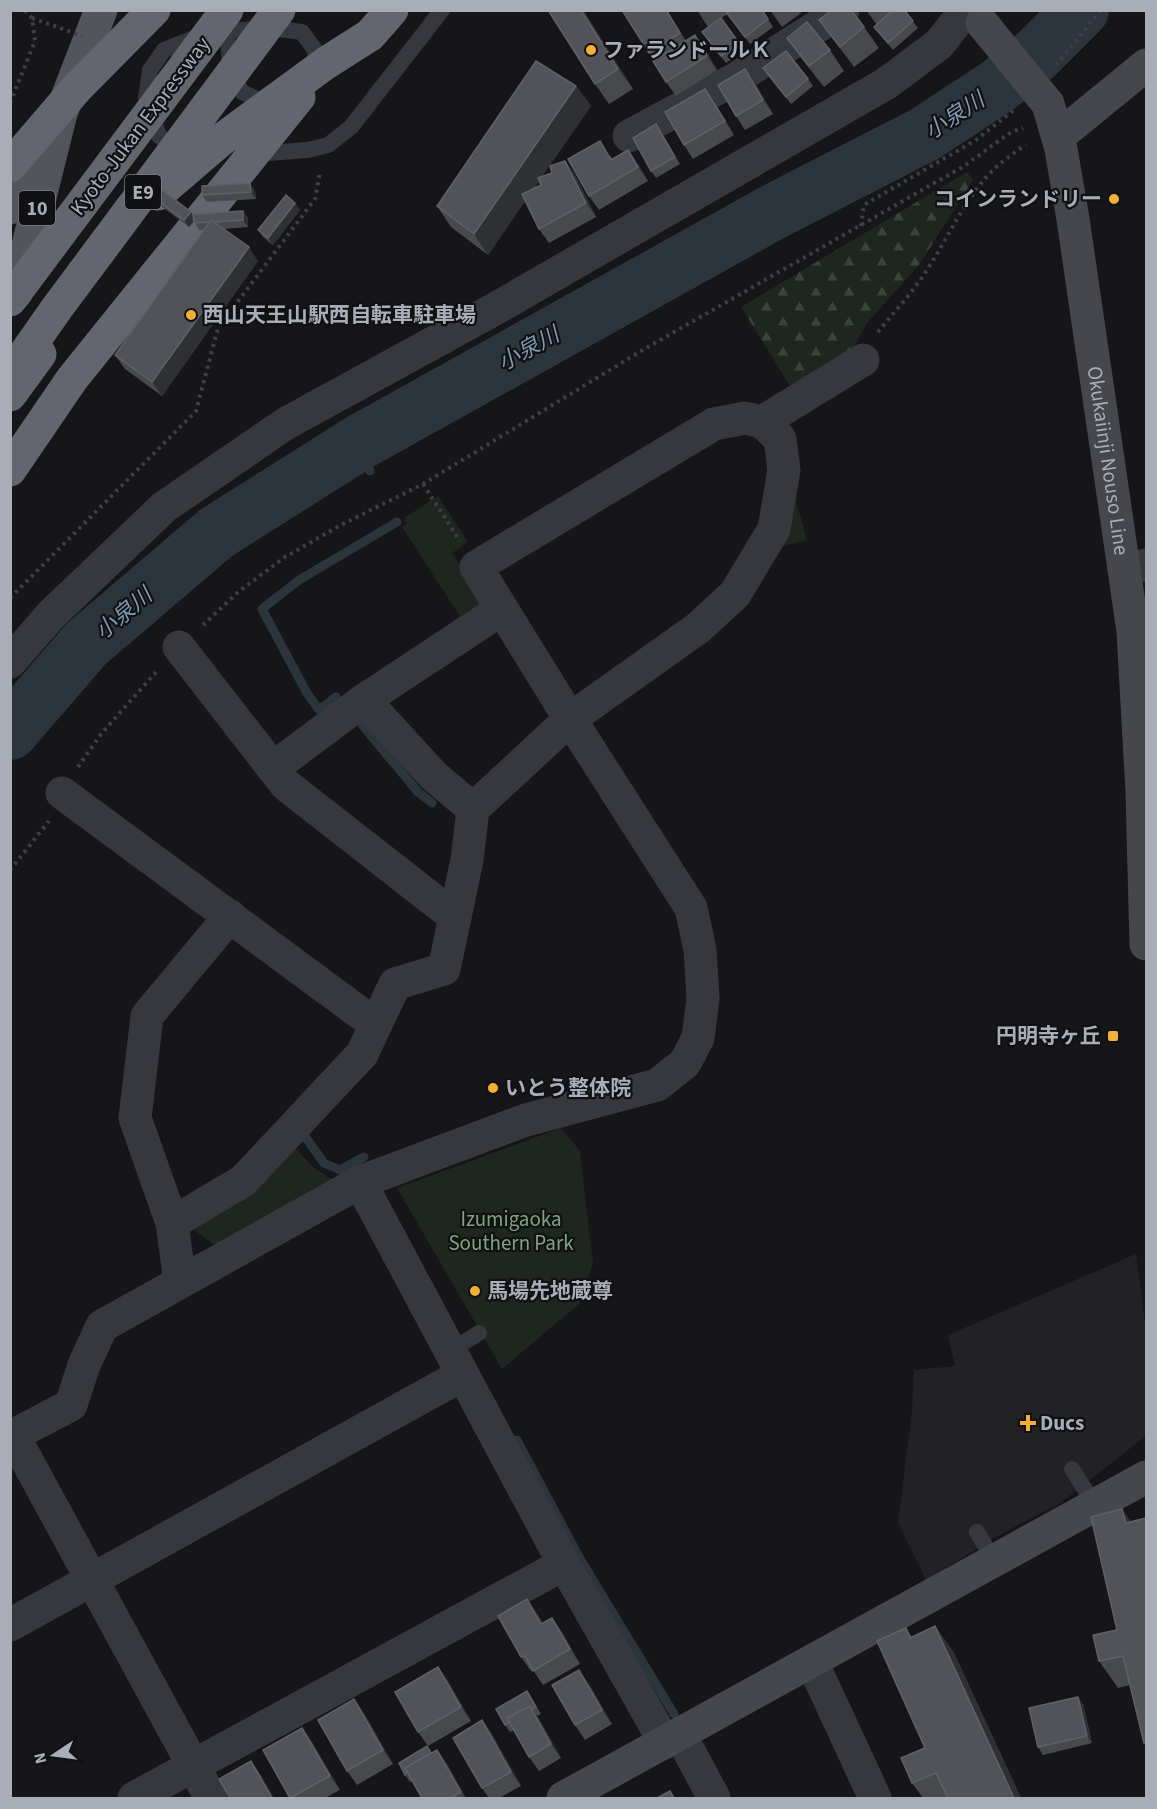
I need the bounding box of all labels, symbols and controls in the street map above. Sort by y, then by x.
street label: Kyoto-Jukan Expressway [63,30,217,222]
place label: ファランドールＫ [603,35,771,65]
marker: ファランドールＫ [584,43,598,57]
water label: 小泉川 [918,83,993,147]
road number: E9 [125,175,161,209]
place label: コインランドリー [934,184,1102,214]
road number: 10 [19,191,55,225]
marker: コインランドリー [1107,192,1121,206]
place label: 西山天王山駅西自転車駐車場 [203,300,476,330]
marker: 西山天王山駅西自転車駐車場 [184,308,198,322]
water label: 小泉川 [492,318,567,379]
street label: Okukaiinji Nouso Line [1080,364,1137,557]
water label: 小泉川 [88,579,161,647]
place label: 円明寺ヶ丘 [996,1021,1101,1051]
marker: 円明寺ヶ丘 [1106,1029,1120,1043]
place label: いとう整体院 [505,1073,631,1103]
marker: いとう整体院 [486,1081,500,1095]
park label: Izumigaoka Southern Park [448,1204,574,1258]
place label: 馬場先地蔵尊 [487,1276,613,1306]
marker: 馬場先地蔵尊 [468,1284,482,1298]
place label: Ducs [1040,1408,1084,1438]
marker: Ducs [1021,1416,1035,1430]
north arrow [24,1725,84,1785]
text: N [28,1750,52,1766]

